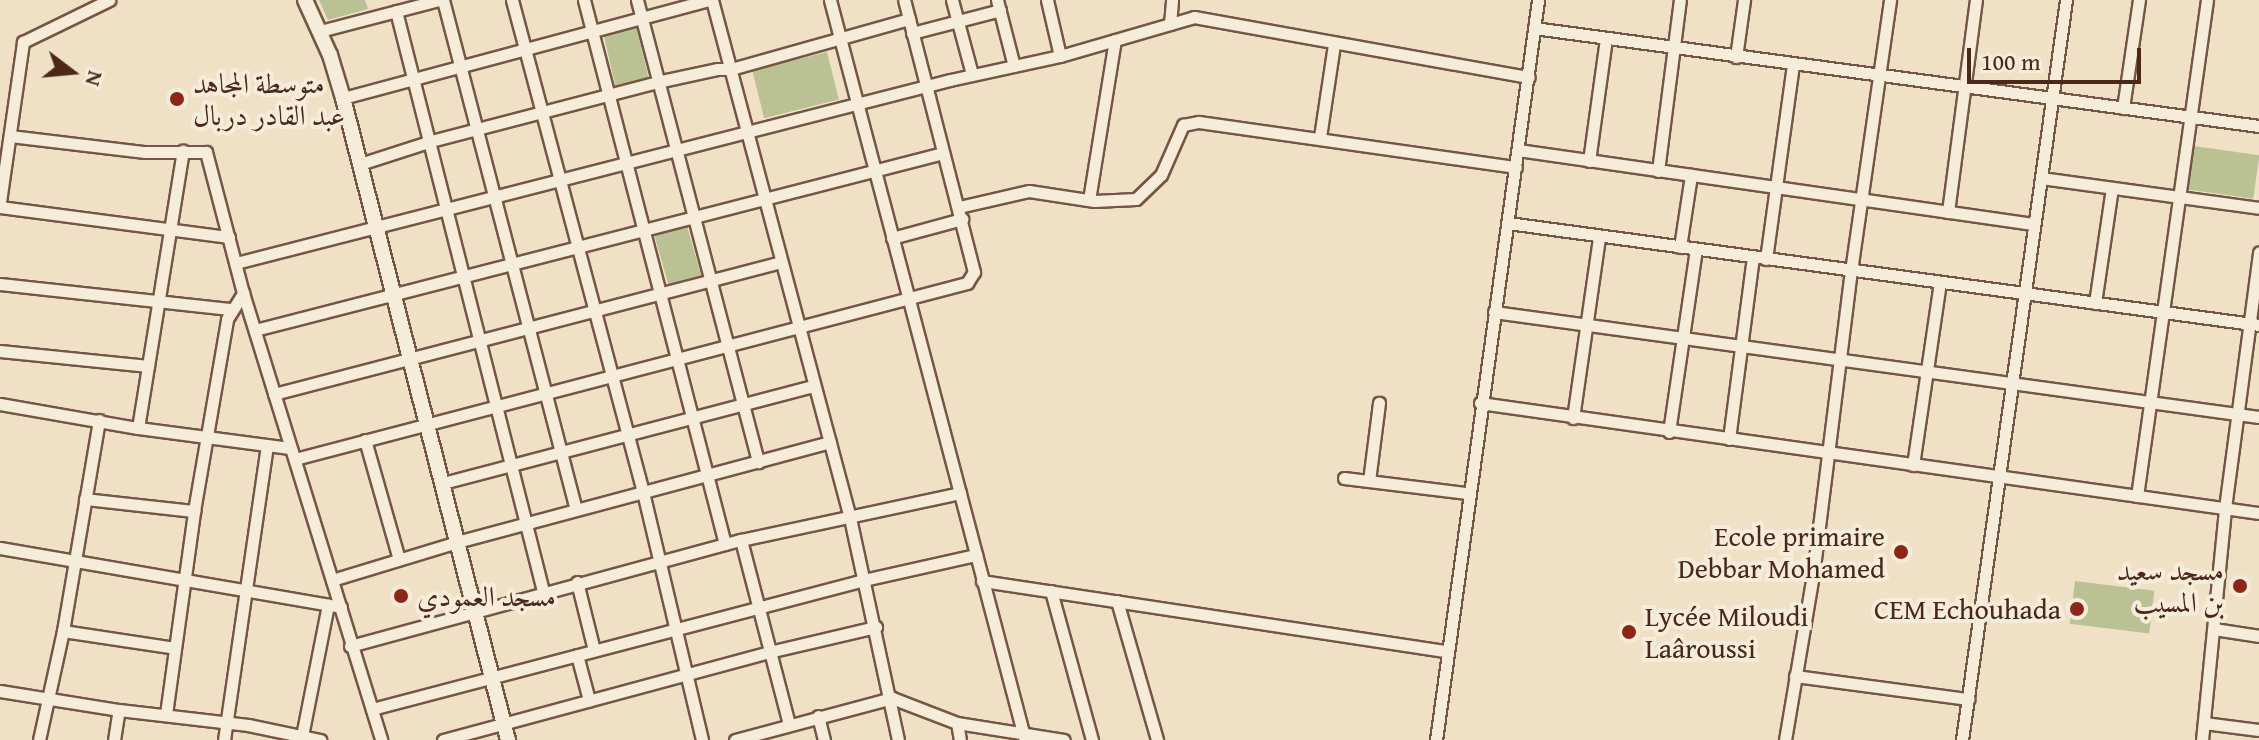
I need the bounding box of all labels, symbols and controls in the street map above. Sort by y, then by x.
north arrow [32,32,112,112]
scale bar [1971,32,2145,82]
text: 100 m [1981,44,2041,79]
place label: متوسطة المجاهد عبد القادر دربال [193,66,345,132]
text: N [78,67,112,90]
marker: متوسطة المجاهد عبد القادر دربال [168,90,186,108]
place label: Ecole primaire Debbar Mohamed [1678,519,1885,585]
marker: Ecole primaire Debbar Mohamed [1892,543,1910,561]
place label: مسجد سعيد بن المسيب [2117,553,2224,619]
marker: مسجد سعيد بن المسيب [2231,577,2249,595]
place label: مسجد العمودي [417,579,556,613]
marker: مسجد العمودي [392,587,410,605]
place label: CEM Echouhada [1874,592,2061,626]
place label: Lycée Miloudi Laâroussi [1645,599,1808,665]
marker: CEM Echouhada [2068,600,2086,618]
marker: Lycée Miloudi Laâroussi [1620,623,1638,641]

